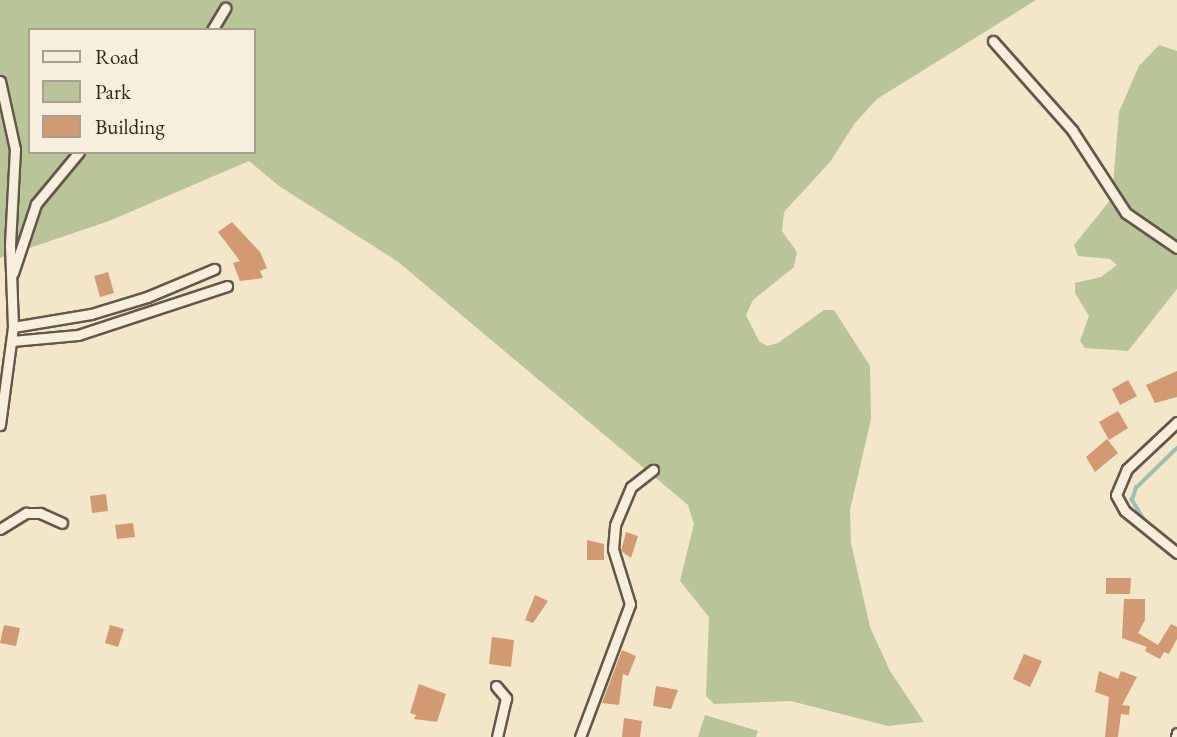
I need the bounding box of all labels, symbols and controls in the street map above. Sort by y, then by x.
legend [28,28,256,154]
text: Road [95,43,139,70]
text: Park [95,78,131,105]
text: Building [95,113,165,140]

